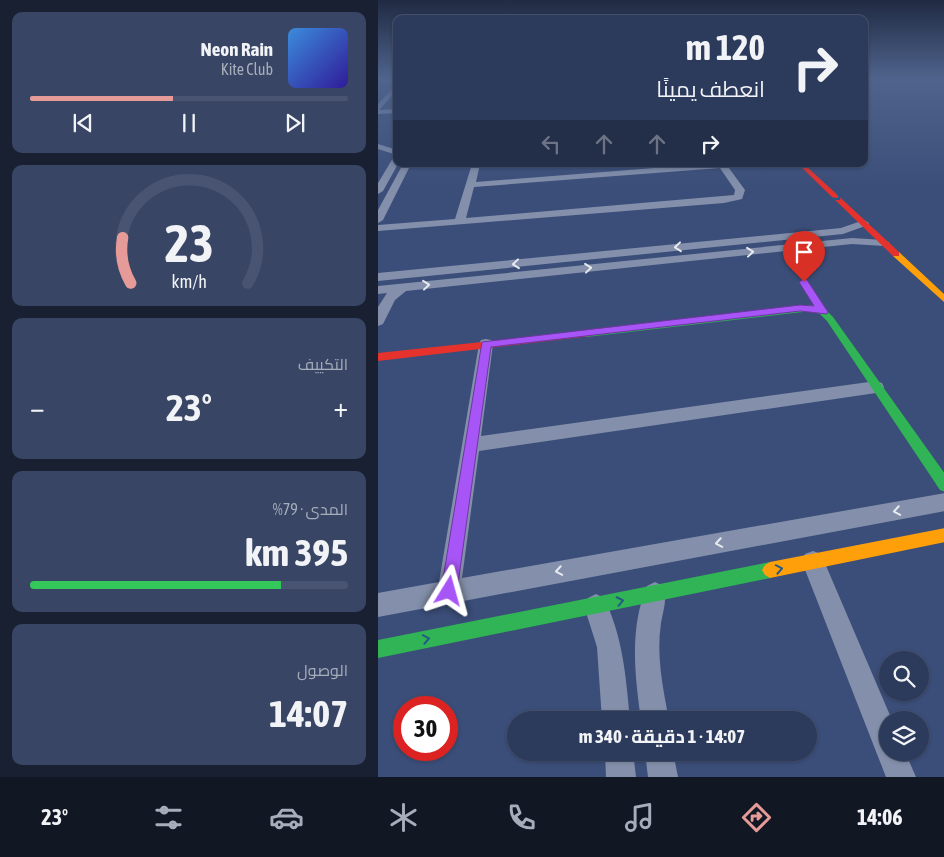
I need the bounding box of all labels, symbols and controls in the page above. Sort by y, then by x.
text: 120 m [686,27,765,67]
icon: right [783,35,848,100]
text: Neon Rain [201,38,273,60]
text: Kite Club [221,60,273,78]
text: انعطف يمينًا [656,76,765,102]
icon: previous [69,109,97,137]
icon: pause [175,109,203,137]
icon: next [281,109,309,137]
icon: left [537,130,565,158]
icon: ahead [590,130,618,158]
icon: ahead [643,130,671,158]
icon: right [696,130,724,158]
one-way arrow [831,191,840,200]
text: 23 [165,213,213,273]
pin [783,231,825,282]
icon: arrive [790,238,818,266]
one-way arrow [673,242,681,253]
one-way arrow [746,247,754,258]
one-way arrow [512,258,520,269]
one-way arrow [584,263,592,274]
text: km/h [171,271,207,292]
one-way arrow [423,280,431,291]
text: التكييف [298,355,348,373]
text: 23° [166,386,212,429]
text: − [30,391,45,423]
text: + [333,391,348,423]
text: المدى · 79% [273,500,348,518]
one-way arrow [892,505,901,515]
text: 395 km [245,531,348,574]
one-way arrow [715,537,724,547]
position arrow [422,564,474,616]
one-way arrow [775,565,783,575]
one-way arrow [555,566,564,576]
one-way arrow [615,596,624,607]
one-way arrow [421,635,430,645]
map controls [879,651,929,761]
button: search [879,651,929,701]
text: الوصول [297,661,348,679]
text: 14:07 [269,692,348,735]
speed limit sign: 30 [393,696,458,761]
button: layers [879,711,929,761]
text: 14:07 · 1 دقيقة · 340 m [579,725,745,747]
icon: filters [151,800,186,835]
icon: car [269,800,304,835]
icon: climate [386,800,421,835]
icon: phone [504,800,539,835]
icon: music [622,800,657,835]
icon: directions [739,800,774,835]
text: 23° [41,804,68,830]
text: 14:06 [857,804,903,830]

